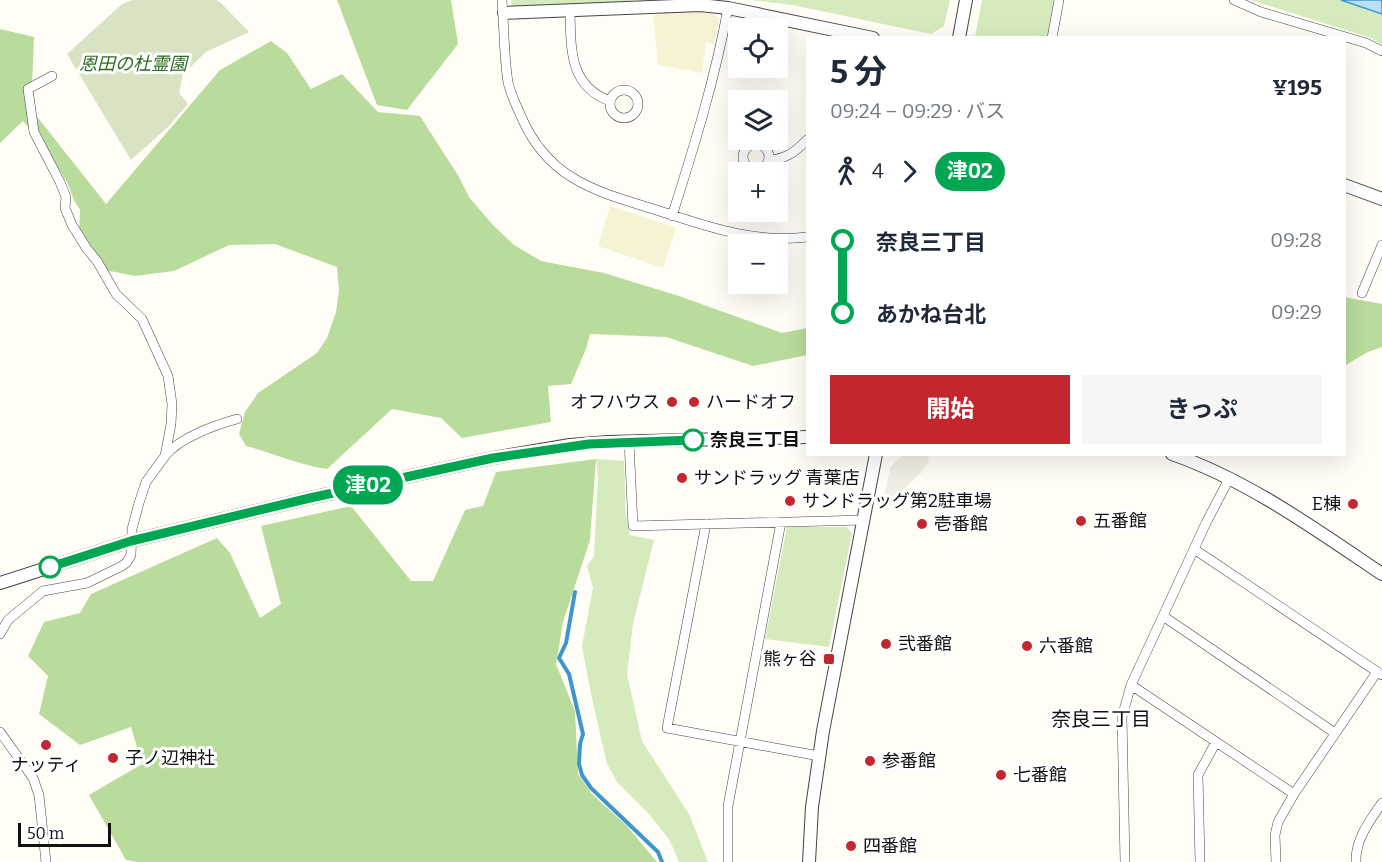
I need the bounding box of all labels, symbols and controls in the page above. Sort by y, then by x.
map controls [728,18,788,294]
button: locate [728,18,788,78]
text: 5 分 [830,52,887,92]
park label: 恩田の杜霊園 [79,53,190,75]
text: ¥195 [1272,74,1322,101]
button: layers [728,90,788,150]
text: 09:24 – 09:29 · バス [830,99,1005,123]
icon: walk [830,155,863,188]
icon: forward [893,155,926,188]
text: 津02 [947,158,993,184]
text: 4 [872,159,884,183]
button: + [728,162,788,222]
text: 09:28 [1270,228,1322,252]
text: 奈良三丁目 [876,229,986,256]
button: − [728,234,788,294]
text: 09:29 [1271,300,1322,324]
text: あかね台北 [876,301,986,328]
button: 開始 [830,375,1070,444]
button: きっぷ [1082,375,1322,444]
place label: オフハウス [570,391,660,413]
place label: ハードオフ [706,391,796,413]
marker: オフハウス [665,395,679,409]
marker: ハードオフ [687,395,701,409]
marker: 奈良三丁目 [682,429,704,451]
place label: 奈良三丁目 [710,429,800,451]
line badge: 津02 [334,466,403,504]
place label: サンドラッグ 青葉店 [694,467,860,489]
marker: サンドラッグ 青葉店 [675,471,689,485]
text: 津02 [345,472,391,498]
place label: サンドラッグ第2駐車場 [802,490,992,512]
place label: E棟 [1312,493,1341,515]
marker: サンドラッグ第2駐車場 [783,494,797,508]
marker: E棟 [1346,497,1360,511]
place label: 五番館 [1093,510,1147,532]
place label: 壱番館 [934,513,988,535]
marker: 五番館 [1074,514,1088,528]
marker: 壱番館 [915,517,929,531]
unlabelled marker [39,556,61,578]
place label: 弐番館 [898,633,952,655]
place label: 六番館 [1039,635,1093,657]
marker: 弐番館 [879,637,893,651]
marker: 六番館 [1020,639,1034,653]
place label: 熊ヶ谷 [763,648,817,670]
marker: 熊ヶ谷 [822,652,836,666]
district label: 奈良三丁目 [1051,707,1151,731]
marker: ナッティ [39,738,53,752]
place label: 子ノ辺神社 [125,747,215,769]
place label: 参番館 [882,750,936,772]
marker: 子ノ辺神社 [106,751,120,765]
place label: ナッティ [11,754,81,776]
marker: 参番館 [863,754,877,768]
place label: 七番館 [1013,764,1067,786]
marker: 七番館 [994,768,1008,782]
scale bar [18,820,111,848]
text: 50 m [27,824,64,843]
place label: 四番館 [863,835,917,857]
marker: 四番館 [844,839,858,853]

